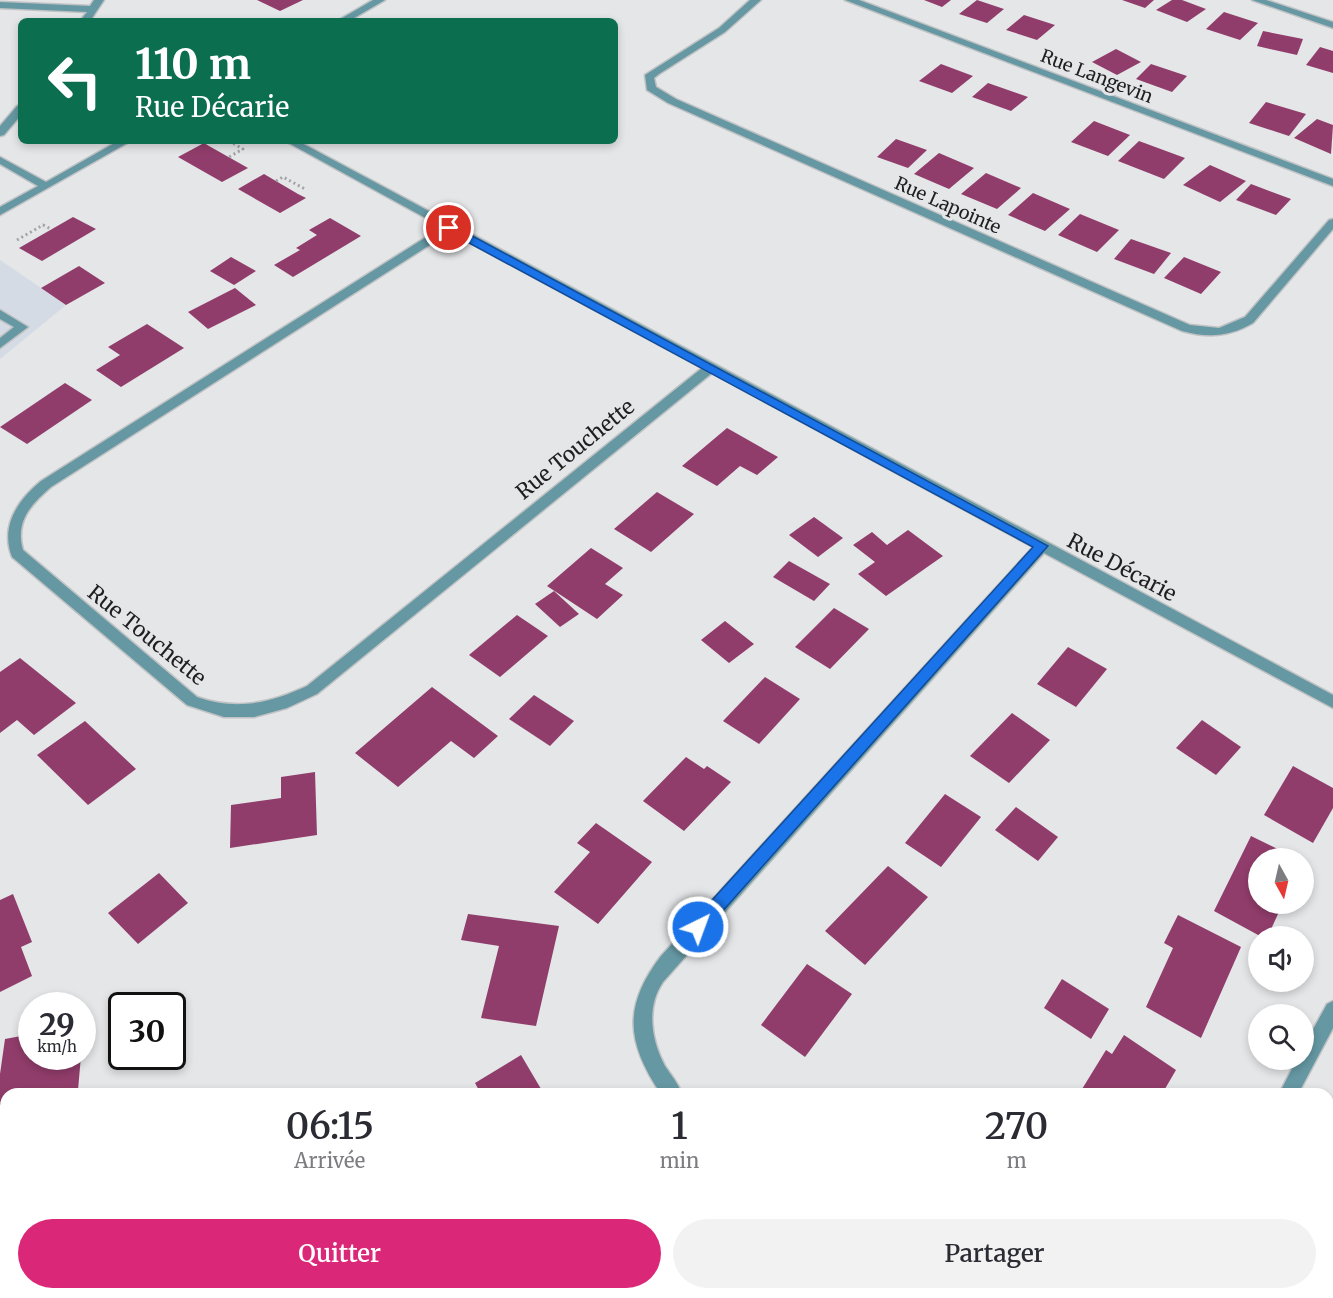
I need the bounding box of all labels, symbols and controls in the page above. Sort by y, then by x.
text: 110 m [135,38,251,90]
icon: left [36,42,114,120]
street label: Rue Langevin [1038,44,1157,108]
text: Rue Décarie [135,90,289,124]
street label: Rue Lapointe [891,171,1005,239]
pin [423,202,474,253]
icon: arrive [432,211,465,244]
street label: Rue Touchette [510,393,640,505]
street label: Rue Décarie [1063,527,1181,607]
street label: Rue Touchette [82,579,212,691]
north arrow [1248,848,1314,914]
map controls [1248,848,1314,1070]
position arrow [666,895,730,959]
button: sound [1248,926,1314,992]
speed limit sign: 30 [108,992,186,1070]
button: search [1248,1004,1314,1070]
text: 29 [39,1005,75,1043]
text: km/h [37,1037,77,1056]
text: 06:15 [286,1104,374,1149]
text: 1 [671,1104,688,1149]
text: 270 [985,1104,1048,1149]
text: Arrivée [294,1148,365,1173]
text: min [660,1148,699,1173]
text: m [1007,1148,1027,1173]
button: Quitter [18,1219,661,1288]
button: Partager [673,1219,1316,1288]

